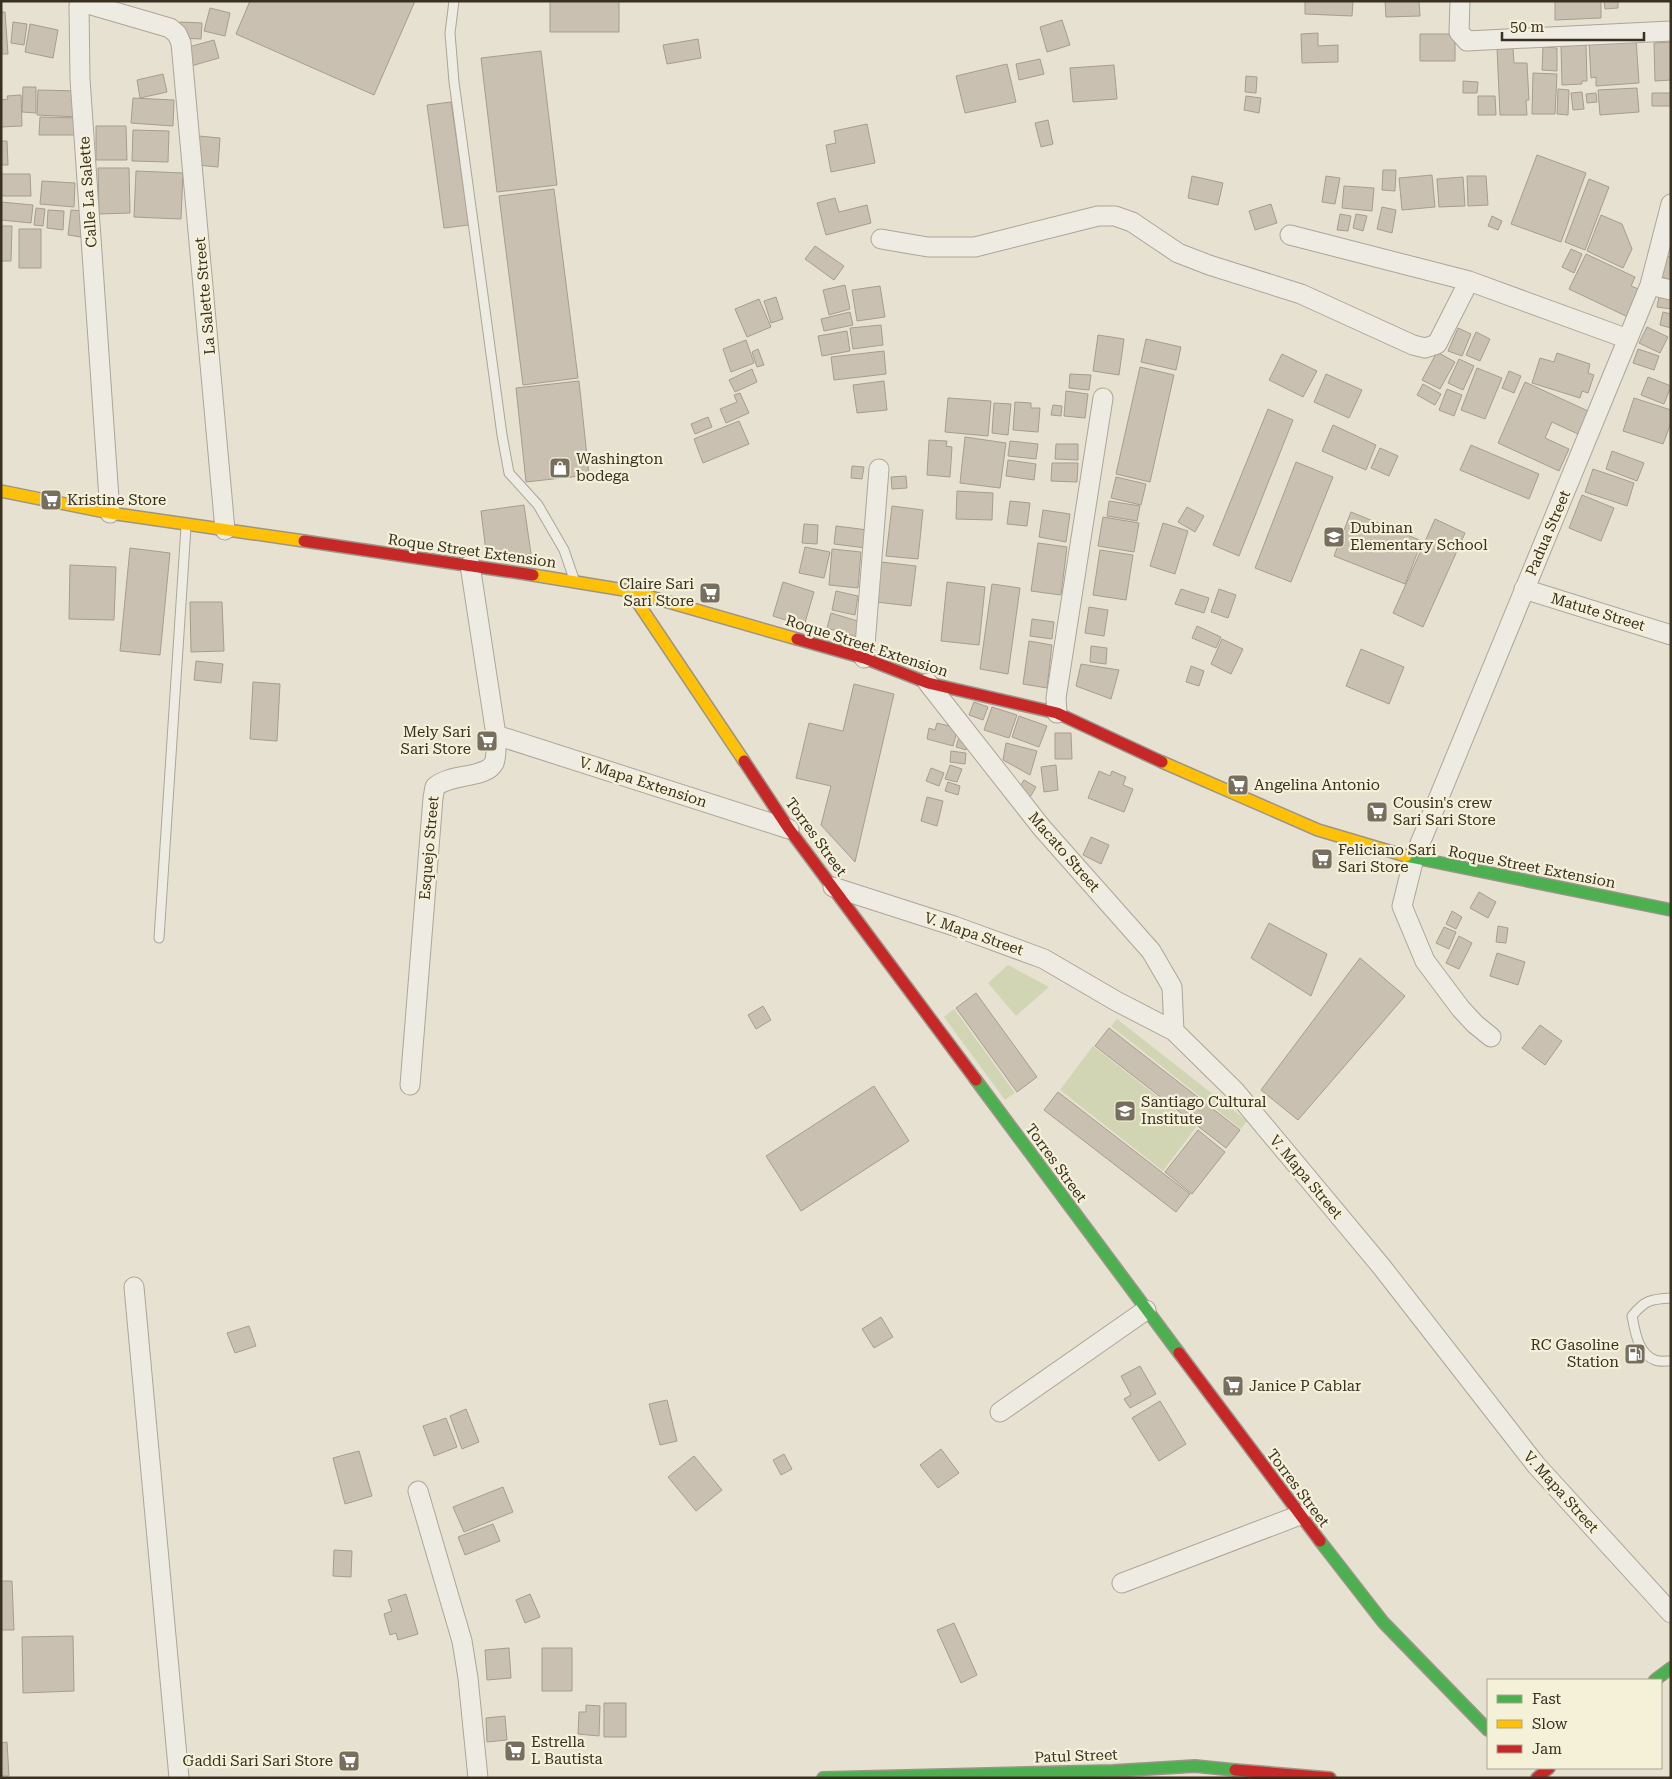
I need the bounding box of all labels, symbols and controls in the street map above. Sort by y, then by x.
scale bar [1502,10,1644,42]
text: 50 m [1510,18,1545,36]
street label: Calle La Salette [75,136,101,248]
street label: La Salette Street [191,236,219,356]
place label: Washington bodega [576,450,663,485]
shop icon: Washington bodega [548,456,572,480]
street label: Padua Street [1522,487,1574,578]
supermarket icon: Kristine Store [39,488,63,512]
place label: Kristine Store [67,491,166,509]
place label: Dubinan Elementary School [1350,519,1488,554]
school or university icon: Dubinan Elementary School [1322,525,1346,549]
street label: Roque Street Extension [387,530,558,572]
place label: Claire Sari Sari Store [619,575,694,610]
supermarket icon: Claire Sari Sari Store [698,581,722,605]
street label: Matute Street [1549,589,1648,635]
street label: Roque Street Extension [783,611,951,681]
place label: Mely Sari Sari Store [401,723,471,758]
supermarket icon: Mely Sari Sari Store [475,729,499,753]
street label: V. Mapa Extension [577,753,710,811]
supermarket icon: Angelina Antonio [1226,773,1250,797]
place label: Angelina Antonio [1254,776,1380,794]
street label: Torres Street [781,794,851,880]
place label: Cousin's crew Sari Sari Store [1393,794,1496,829]
street label: Esquejo Street [415,795,443,901]
supermarket icon: Cousin's crew Sari Sari Store [1365,800,1389,824]
street label: Macato Street [1024,808,1104,896]
place label: Feliciano Sari Sari Store [1338,841,1437,876]
street label: Roque Street Extension [1447,842,1617,892]
supermarket icon: Feliciano Sari Sari Store [1310,847,1334,871]
street label: V. Mapa Street [922,909,1026,960]
place label: Santiago Cultural Institute [1141,1093,1267,1128]
school or university icon: Santiago Cultural Institute [1113,1099,1137,1123]
street label: Torres Street [1021,1120,1091,1206]
street label: V. Mapa Street [1266,1132,1346,1223]
place label: RC Gasoline Station [1530,1336,1619,1371]
fuel station icon: RC Gasoline Station [1623,1342,1647,1366]
supermarket icon: Janice P Cablar [1221,1374,1245,1398]
place label: Janice P Cablar [1249,1377,1361,1395]
street label: Torres Street [1263,1446,1333,1531]
street label: V. Mapa Street [1520,1447,1603,1537]
legend [1487,1679,1662,1769]
text: Fast [1532,1690,1562,1708]
text: Slow [1532,1715,1568,1733]
place label: Estrella L Bautista [531,1733,603,1768]
supermarket icon: Estrella L Bautista [503,1739,527,1763]
text: Jam [1532,1740,1562,1758]
street label: Patul Street [1034,1746,1118,1766]
supermarket icon: Gaddi Sari Sari Store [337,1749,361,1773]
place label: Gaddi Sari Sari Store [183,1752,333,1770]

